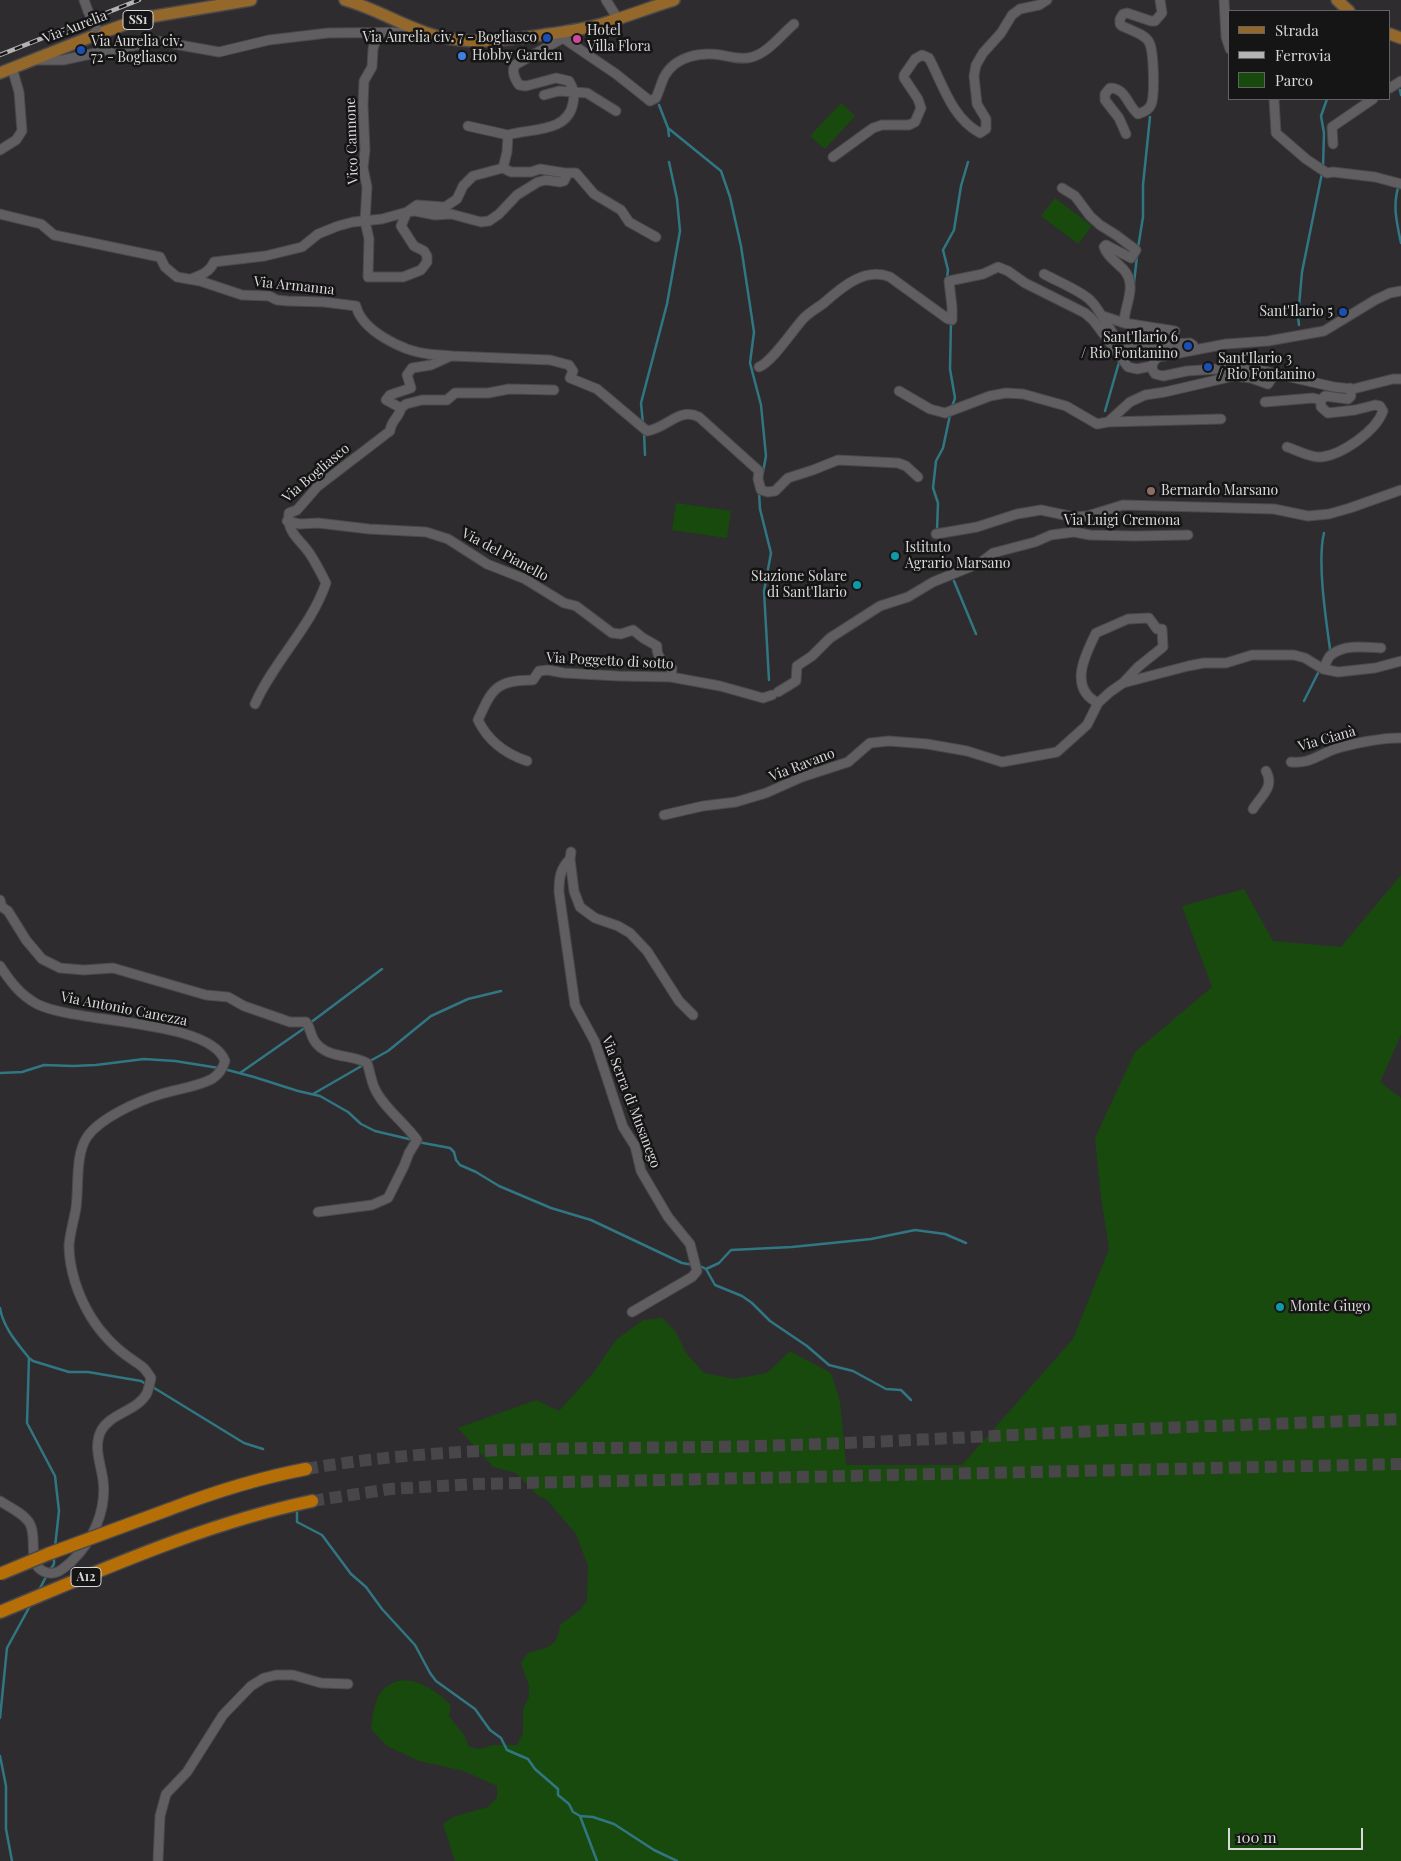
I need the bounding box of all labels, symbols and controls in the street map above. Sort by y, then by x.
street label: Via Aurelia [40,7,110,47]
road number: SS1 [123,10,153,30]
legend [1228,10,1391,100]
text: Strada [1275,20,1319,40]
place label: Hotel Villa Flora [587,23,651,56]
place label: Via Aurelia civ. 7 - Bogliasco [362,30,537,46]
marker: Via Aurelia civ. 7 - Bogliasco [541,32,553,44]
marker: Hotel Villa Flora [571,33,583,45]
place label: Via Aurelia civ. 72 - Bogliasco [91,34,183,66]
marker: Via Aurelia civ. 72 - Bogliasco [75,44,87,56]
text: Ferrovia [1275,45,1331,65]
place label: Hobby Garden [472,48,562,64]
marker: Hobby Garden [456,50,468,62]
text: Parco [1275,70,1313,90]
street label: Vico Cannone [342,97,362,185]
street label: Via Armanna [253,273,335,299]
place label: Sant'Ilario 5 [1259,304,1333,320]
marker: Sant'Ilario 5 [1337,306,1349,318]
place label: Sant'Ilario 6 / Rio Fontanino [1081,330,1178,362]
marker: Sant'Ilario 6 / Rio Fontanino [1182,340,1194,352]
place label: Sant'Ilario 3 / Rio Fontanino [1218,351,1315,384]
marker: Sant'Ilario 3 / Rio Fontanino [1202,361,1214,373]
street label: Via Bogliasco [279,440,353,506]
place label: Bernardo Marsano [1161,483,1278,499]
marker: Bernardo Marsano [1145,485,1157,497]
street label: Via Luigi Cremona [1064,513,1180,529]
street label: Via del Pianello [459,525,551,585]
place label: Istituto Agrario Marsano [905,540,1010,572]
marker: Istituto Agrario Marsano [889,550,901,562]
place label: Stazione Solare di Sant'Ilario [751,569,847,602]
marker: Stazione Solare di Sant'Ilario [851,579,863,591]
street label: Via Poggetto di sotto [546,649,674,673]
street label: Via Cianà [1296,723,1358,755]
street label: Via Ravano [767,745,837,785]
street label: Via Antonio Canezza [59,988,189,1030]
street label: Via Serra di Musanego [598,1034,664,1170]
place label: Monte Giugo [1290,1299,1370,1315]
marker: Monte Giugo [1274,1301,1286,1313]
road number: A12 [71,1568,101,1586]
scale bar [1231,1818,1366,1850]
text: 100 m [1236,1827,1277,1847]

